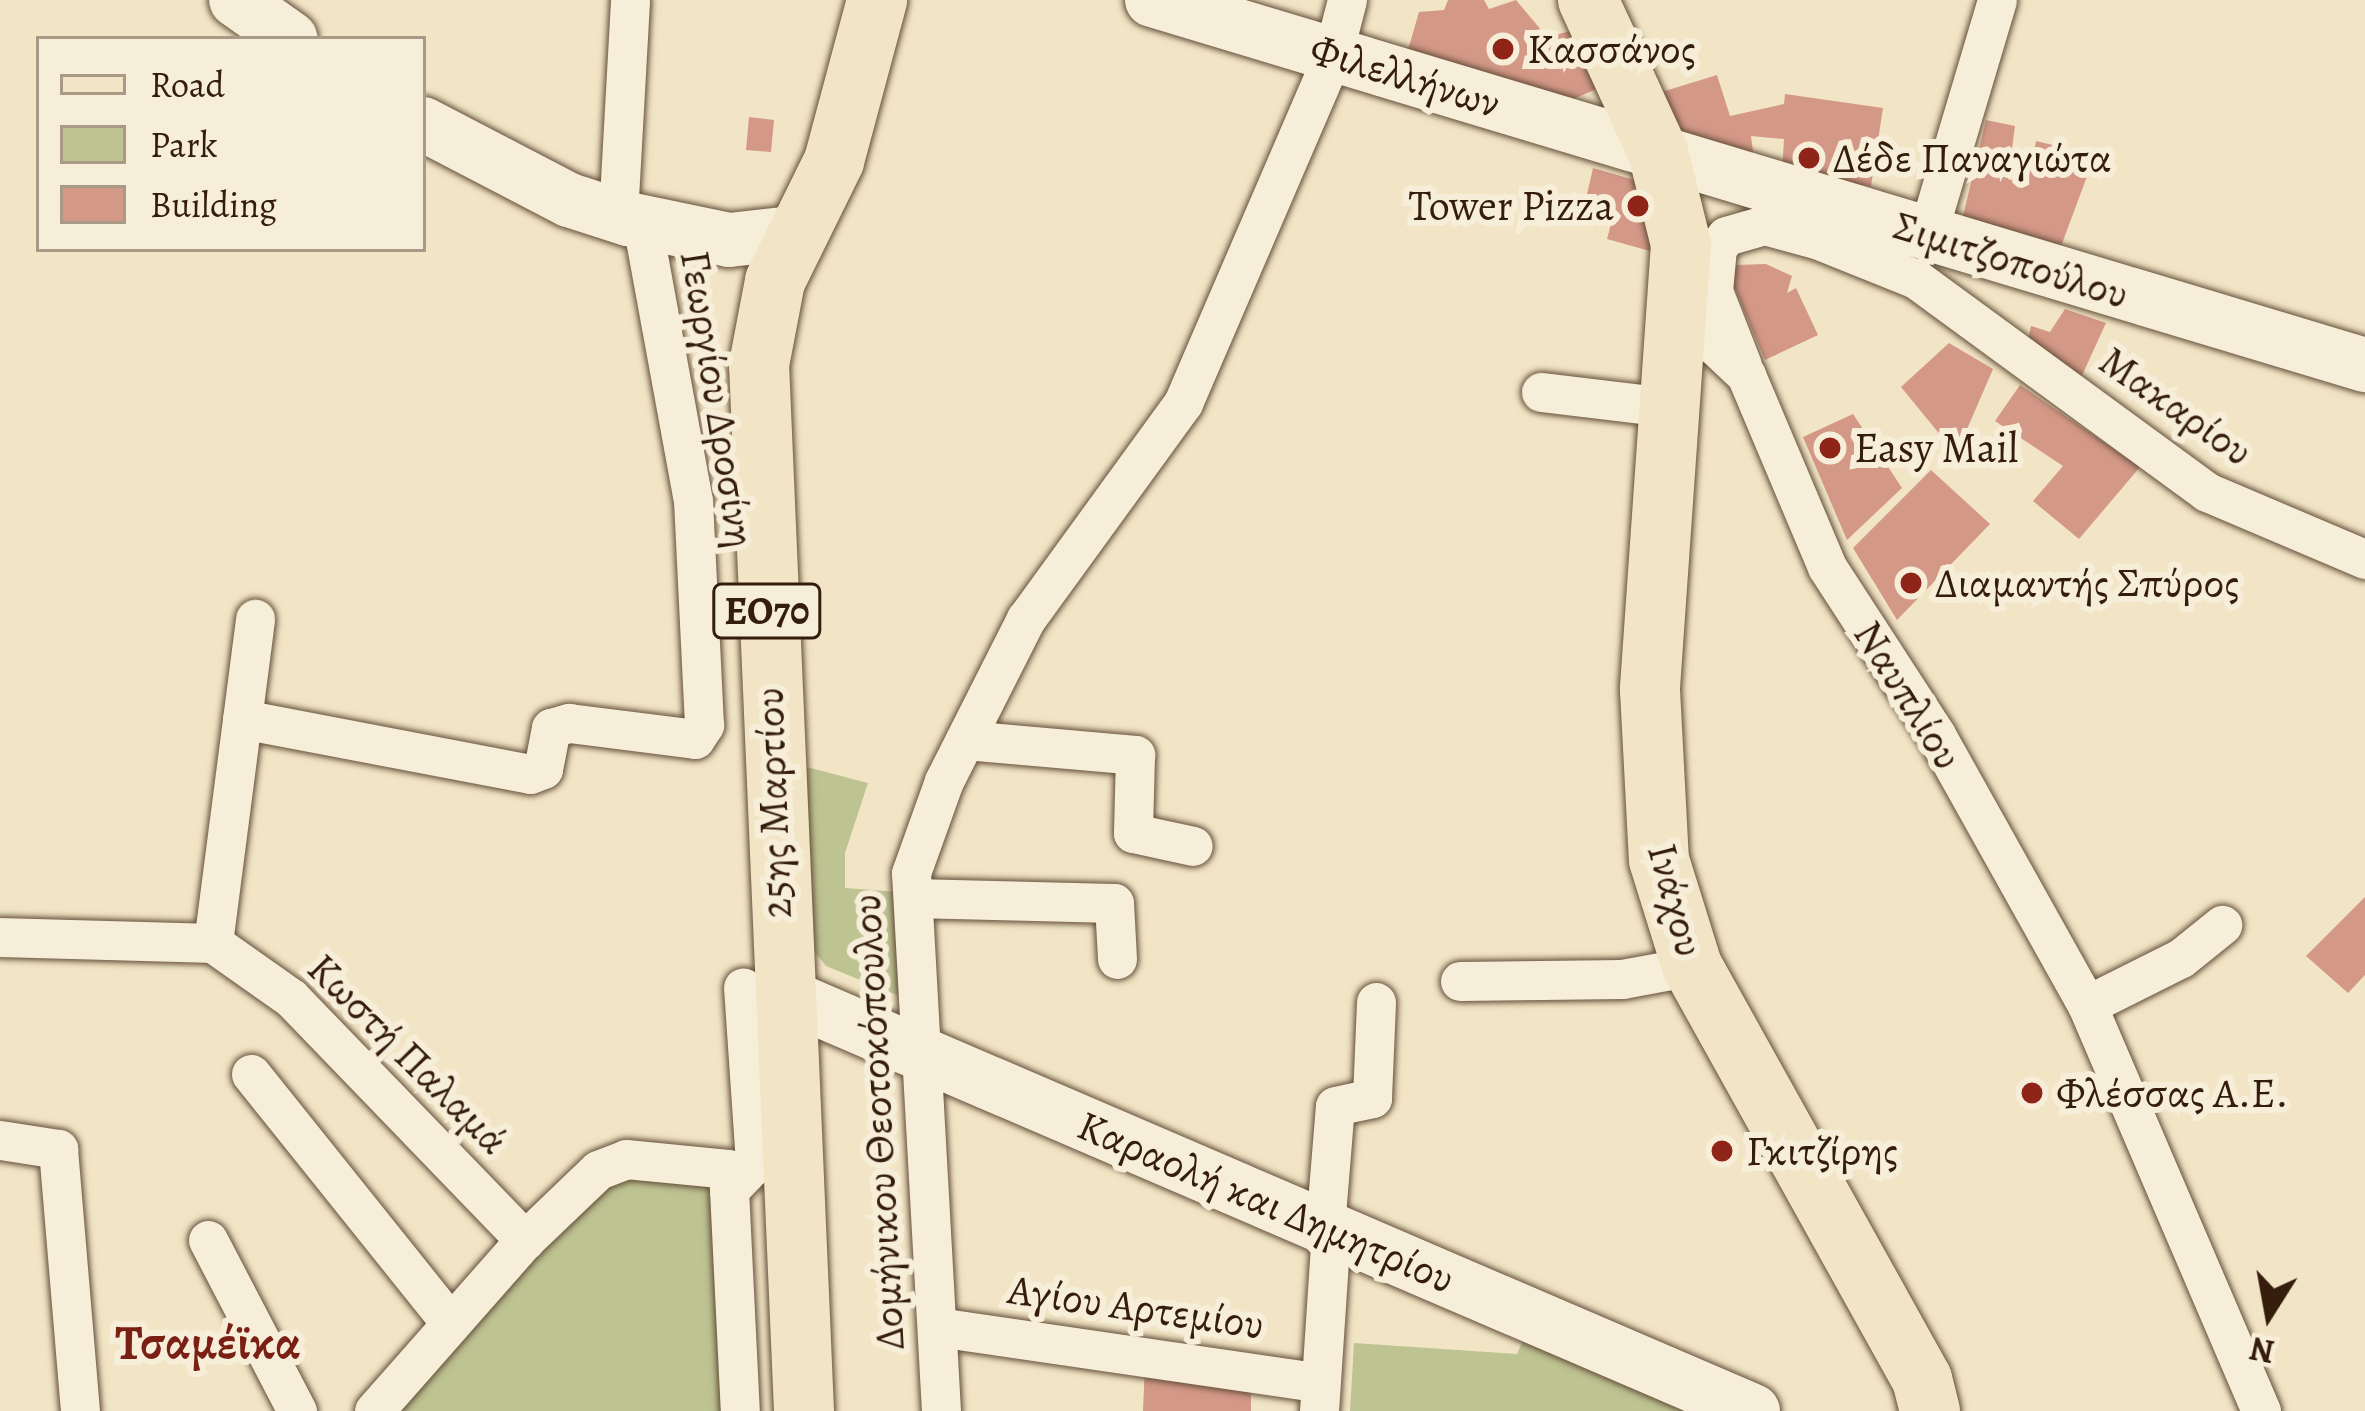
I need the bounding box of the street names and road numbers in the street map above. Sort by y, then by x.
street label: Φιλελλήνων [1304,23,1506,129]
street label: Σιμιτζοπούλου [1888,200,2134,320]
street label: Γεωργίου Δροσίνη [670,247,766,551]
street label: Μακαρίου [2090,335,2262,477]
road number: ΕΟ70 [710,578,824,644]
street label: Ναυπλίου [1843,611,1973,779]
street label: 25ης Μαρτίου [744,687,802,919]
street label: Ινάχου [1637,838,1715,962]
street label: Δομήνικου Θεοτοκόπουλου [841,893,915,1351]
street label: Κωστή Παλαμά [297,943,519,1165]
street label: Καραολή και Δημητρίου [1070,1100,1462,1304]
street label: Αγίου Αρτεμίου [1005,1264,1267,1350]

